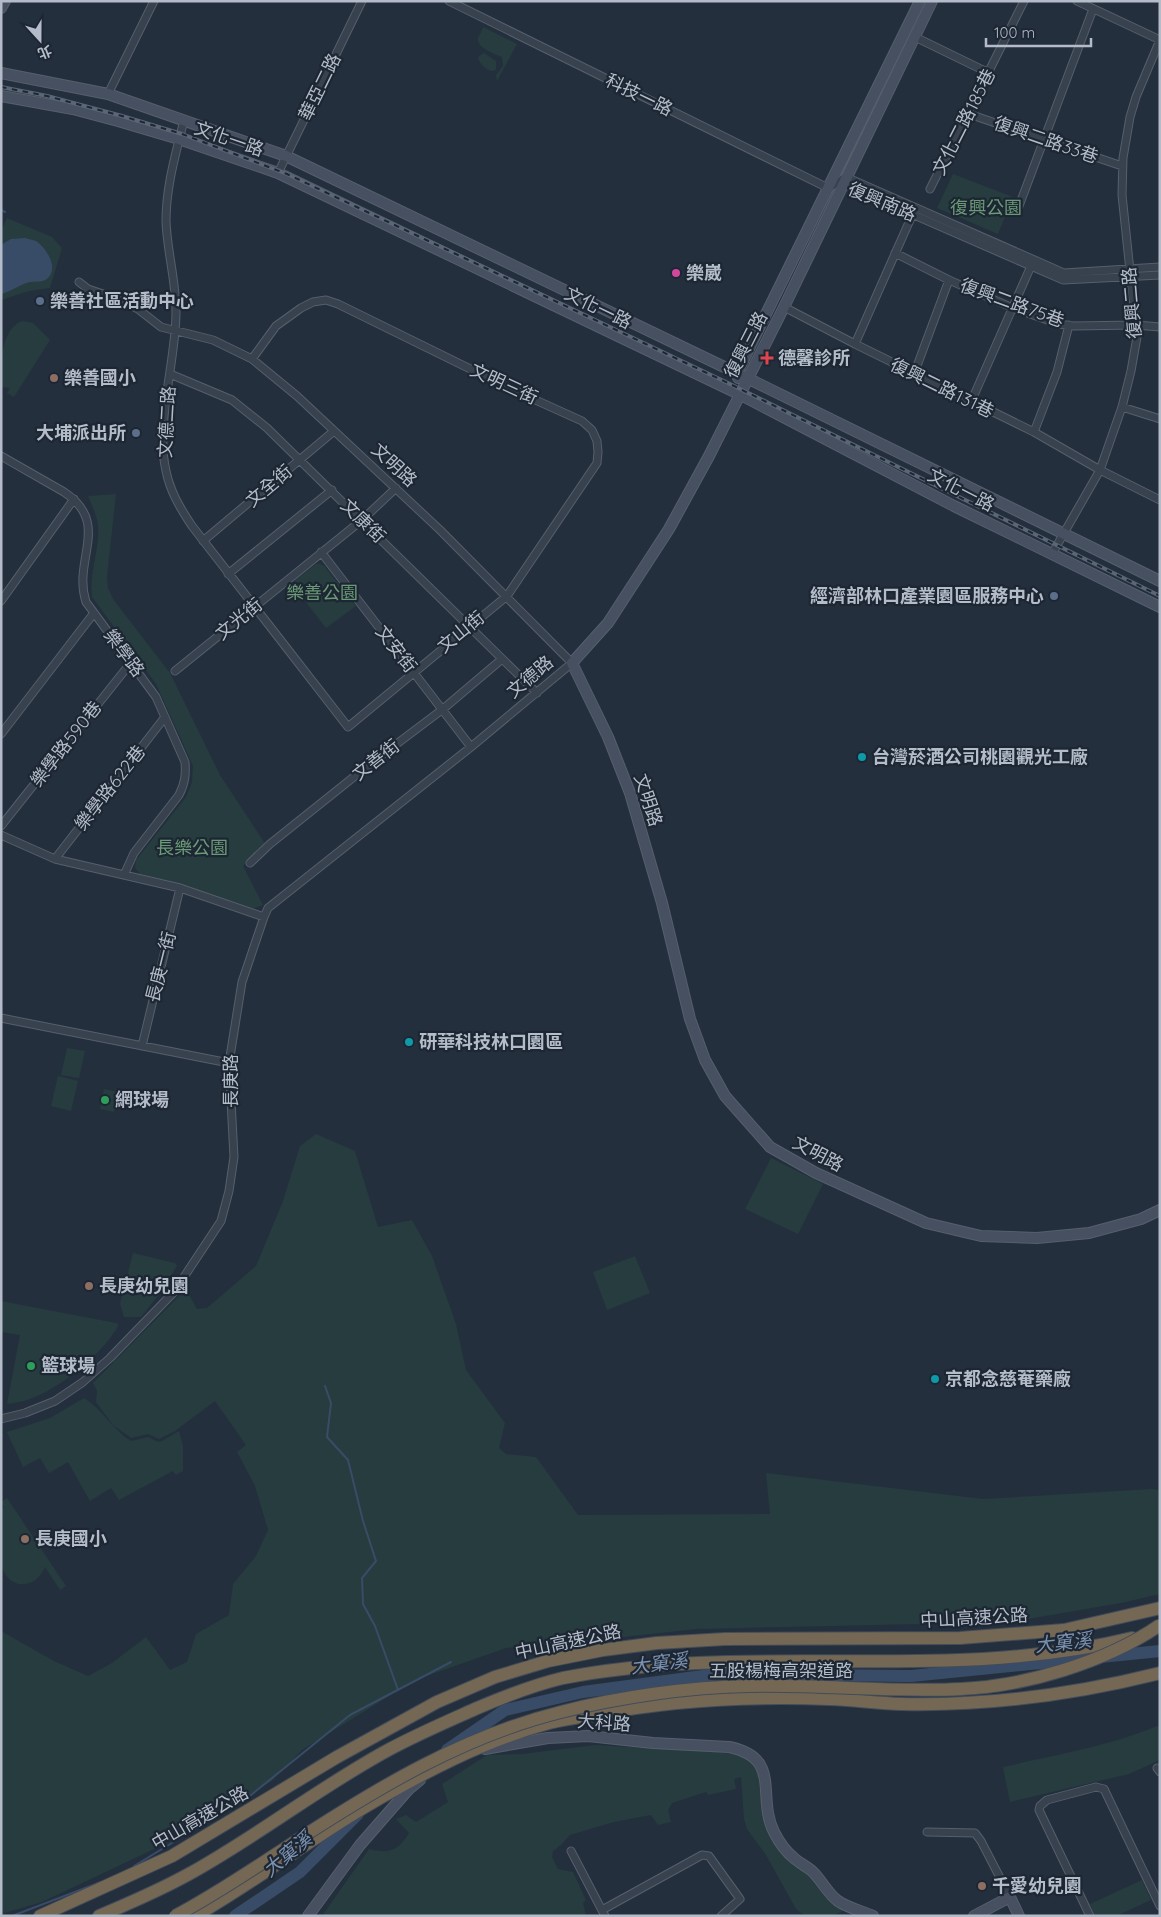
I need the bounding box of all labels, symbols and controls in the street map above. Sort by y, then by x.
north arrow [15,15,65,65]
scale bar [986,15,1091,47]
text: 100 m [994,23,1035,42]
text: 北 [35,41,54,63]
street label: 華亞二路 [293,49,346,124]
street label: 文化二路185巷 [927,65,1000,179]
street label: 科技一路 [602,68,677,121]
street label: 復興二路33巷 [991,111,1101,168]
street label: 文化一路 [191,116,267,161]
street label: 復興南路 [845,177,920,226]
park label: 復興公園 [950,196,1022,219]
place label: 樂崴 [686,261,722,284]
street label: 復興二路 [1117,266,1146,340]
marker: 樂崴 [670,267,682,279]
street label: 復興二路75巷 [957,273,1067,332]
street label: 文化一路 [561,281,636,334]
place label: 樂善社區活動中心 [50,289,194,312]
marker: 樂善社區活動中心 [34,295,46,307]
street label: 復興三路 [719,307,772,382]
place label: 德馨診所 [778,346,850,369]
marker: 德馨診所 [760,351,774,365]
street label: 復興二路131巷 [887,352,998,423]
street label: 文明三街 [467,358,542,409]
place label: 樂善國小 [64,366,136,389]
marker: 樂善國小 [48,372,60,384]
street label: 文德二路 [153,385,180,459]
place label: 大埔派出所 [36,421,126,444]
marker: 大埔派出所 [130,427,142,439]
street label: 文明路 [367,438,422,491]
street label: 文全街 [241,459,297,512]
street label: 文化一路 [924,463,999,516]
street label: 文康街 [336,494,391,548]
park label: 樂善公園 [286,581,358,604]
place label: 經濟部林口產業園區服務中心 [810,584,1044,607]
marker: 經濟部林口產業園區服務中心 [1048,590,1060,602]
street label: 文光街 [210,593,267,645]
street label: 文山街 [432,606,489,658]
street label: 文安街 [371,620,422,677]
street label: 樂學路 [99,624,150,681]
street label: 文德路 [502,650,558,703]
street label: 樂學路590巷 [25,696,106,791]
street label: 文善街 [347,734,404,785]
street label: 樂學路622巷 [69,741,150,835]
place label: 台灣菸酒公司桃園觀光工廠 [872,745,1088,768]
marker: 台灣菸酒公司桃園觀光工廠 [856,751,868,763]
street label: 文明路 [629,771,668,829]
park label: 長樂公園 [156,836,228,859]
street label: 長庚一街 [141,929,180,1005]
place label: 研華科技林口園區 [419,1030,563,1053]
marker: 研華科技林口園區 [403,1036,415,1048]
street label: 長庚路 [219,1054,242,1108]
place label: 網球場 [115,1088,169,1111]
marker: 網球場 [99,1094,111,1106]
street label: 文明路 [789,1131,847,1176]
place label: 長庚幼兒園 [99,1274,189,1297]
marker: 長庚幼兒園 [83,1280,95,1292]
place label: 籃球場 [41,1354,95,1377]
marker: 籃球場 [25,1360,37,1372]
place label: 京都念慈菴藥廠 [945,1367,1071,1390]
marker: 京都念慈菴藥廠 [929,1373,941,1385]
place label: 長庚國小 [35,1527,107,1550]
marker: 長庚國小 [19,1533,31,1545]
street label: 中山高速公路 [919,1603,1029,1632]
street label: 中山高速公路 [513,1619,623,1664]
water label: 大窠溪 [1033,1627,1096,1657]
water label: 大窠溪 [629,1647,692,1678]
street label: 五股楊梅高架道路 [709,1659,853,1682]
street label: 大科路 [576,1709,632,1736]
street label: 中山高速公路 [147,1781,252,1855]
water label: 大窠溪 [257,1825,319,1882]
place label: 千愛幼兒園 [992,1874,1082,1897]
marker: 千愛幼兒園 [976,1880,988,1892]

